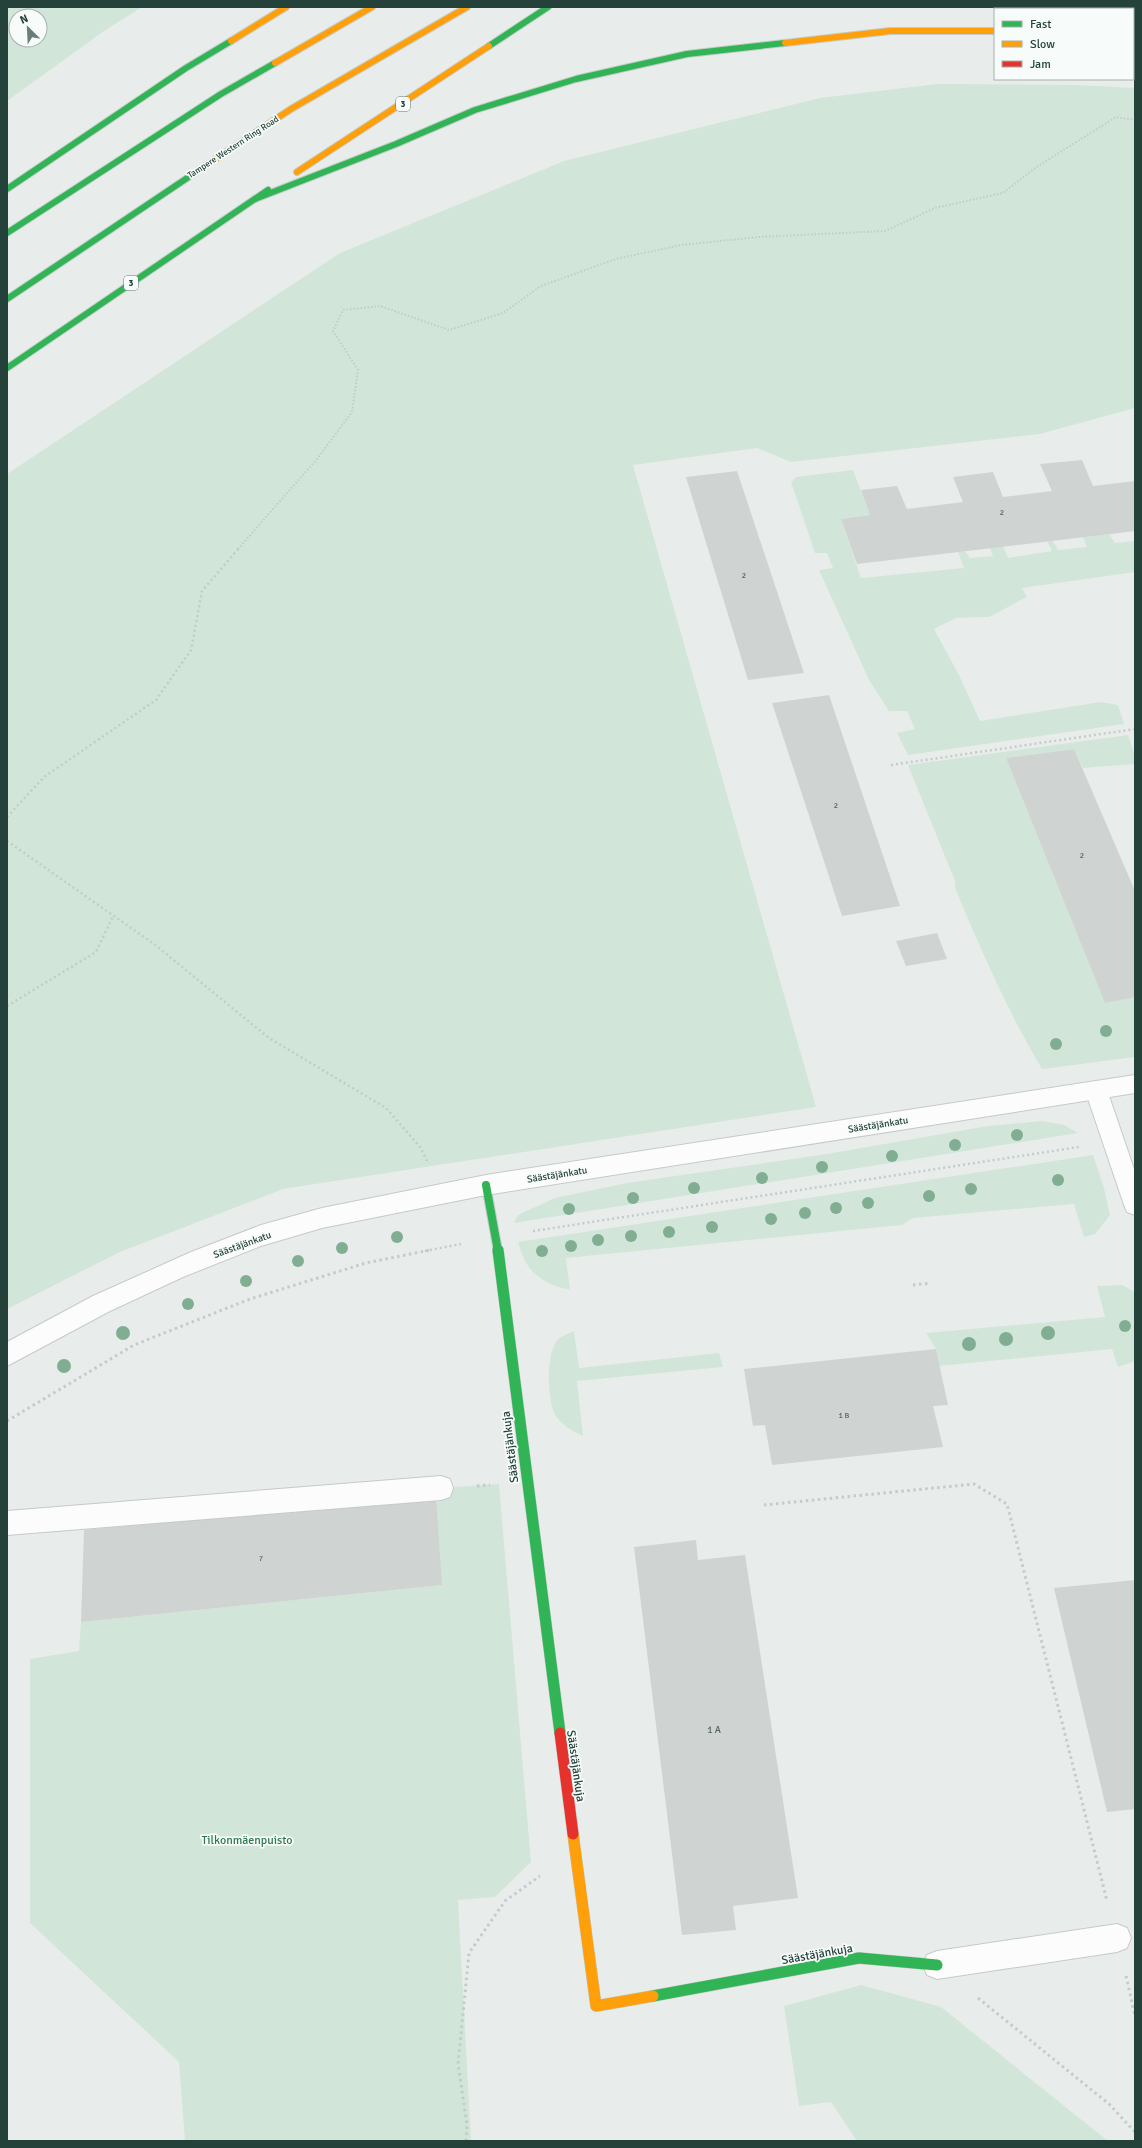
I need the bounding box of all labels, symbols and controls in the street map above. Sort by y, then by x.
north arrow [8,8,48,48]
legend [994,8,1134,80]
text: N [18,12,30,27]
text: Fast [1030,17,1051,32]
text: Slow [1030,37,1055,52]
text: Jam [1030,57,1051,72]
road number: 3 [396,97,410,111]
street label: Tampere Western Ring Road [186,114,281,181]
road number: 3 [124,276,138,290]
house number: 2 [1000,507,1004,517]
house number: 2 [742,570,746,580]
house number: 2 [834,800,838,810]
house number: 2 [1080,850,1084,860]
street label: Säästäjänkatu [847,1114,909,1136]
street label: Säästäjänkatu [526,1164,588,1186]
street label: Säästäjänkatu [212,1229,273,1261]
street label: Säästäjänkuja [499,1410,522,1484]
house number: 1 B [839,1410,850,1420]
house number: 7 [259,1553,263,1563]
house number: 1 A [707,1724,721,1736]
street label: Säästäjänkuja [563,1729,588,1803]
park label: Tilkonmäenpuisto [201,1833,293,1848]
street label: Säästäjänkuja [780,1941,854,1968]

